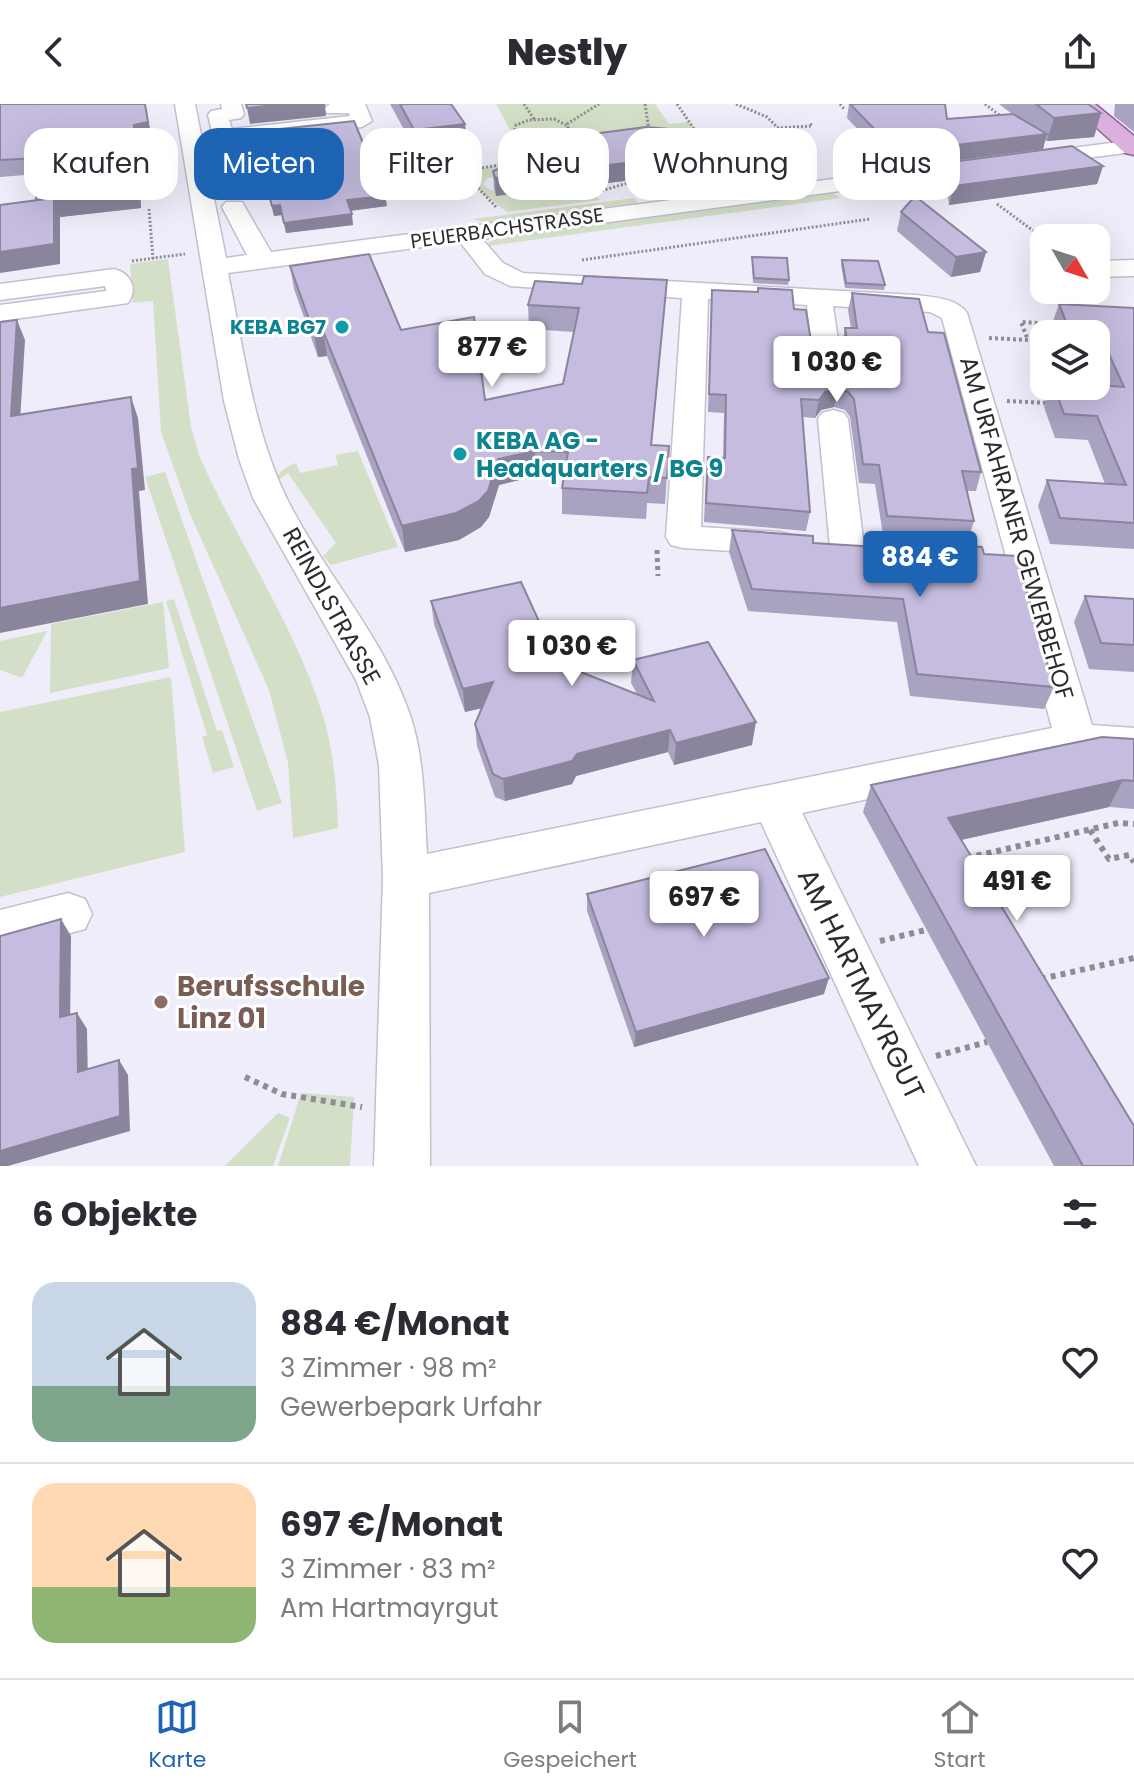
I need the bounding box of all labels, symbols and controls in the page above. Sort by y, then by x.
text: Nestly [507,27,627,78]
icon: back [32,30,76,74]
icon: share [1058,30,1102,74]
chip: Kaufen [24,128,178,200]
chip: Mieten [194,128,344,200]
chip: Filter [360,128,482,200]
chip: Neu [498,128,609,200]
chip: Wohnung [625,128,817,200]
chip: Haus [833,128,960,200]
street label: PEUERBACHSTRASSE [409,201,605,255]
north arrow [1030,224,1110,304]
map controls [1030,224,1110,400]
place label: KEBA BG7 [230,313,326,341]
marker: KEBA BG7 [333,318,351,336]
button: layers [1030,320,1110,400]
pin: 877 € [436,321,548,389]
text: 877 € [457,329,527,365]
pin: 1 030 € [763,336,911,404]
text: 1 030 € [791,344,883,380]
street label: AM URFAHRANER GEWERBEHOF [952,352,1082,704]
place label: KEBA AG - Headquarters / BG 9 [476,424,723,485]
marker: KEBA AG - Headquarters / BG 9 [451,445,469,463]
street label: REINDLSTRASSE [275,521,389,691]
pin: 884 € [864,531,976,599]
text: 884 € [881,539,959,575]
pin: 1 030 € [498,620,646,688]
text: 1 030 € [526,628,618,664]
pin: 491 € [961,855,1073,923]
street label: AM HARTMAYRGUT [788,862,934,1106]
text: 491 € [982,863,1052,899]
pin: 697 € [648,871,760,939]
text: 697 € [668,879,740,915]
place label: Berufsschule Linz 01 [177,967,365,1038]
marker: Berufsschule Linz 01 [152,993,170,1011]
text: 6 Objekte [32,1190,197,1238]
icon: filters [1058,1192,1102,1236]
text: 884 €/Monat [280,1299,509,1347]
icon: home [96,1314,192,1410]
icon: heart [1058,1340,1102,1384]
text: 3 Zimmer · 98 m² [280,1350,497,1386]
text: Gewerbepark Urfahr [280,1389,542,1425]
text: 697 €/Monat [280,1500,503,1548]
icon: home [96,1515,192,1611]
icon: heart [1058,1541,1102,1585]
text: 3 Zimmer · 83 m² [280,1551,496,1587]
text: Am Hartmayrgut [280,1590,498,1626]
tab: Karte [148,1695,206,1776]
tab: Gespeichert [503,1695,637,1776]
tab: Start [934,1695,986,1776]

